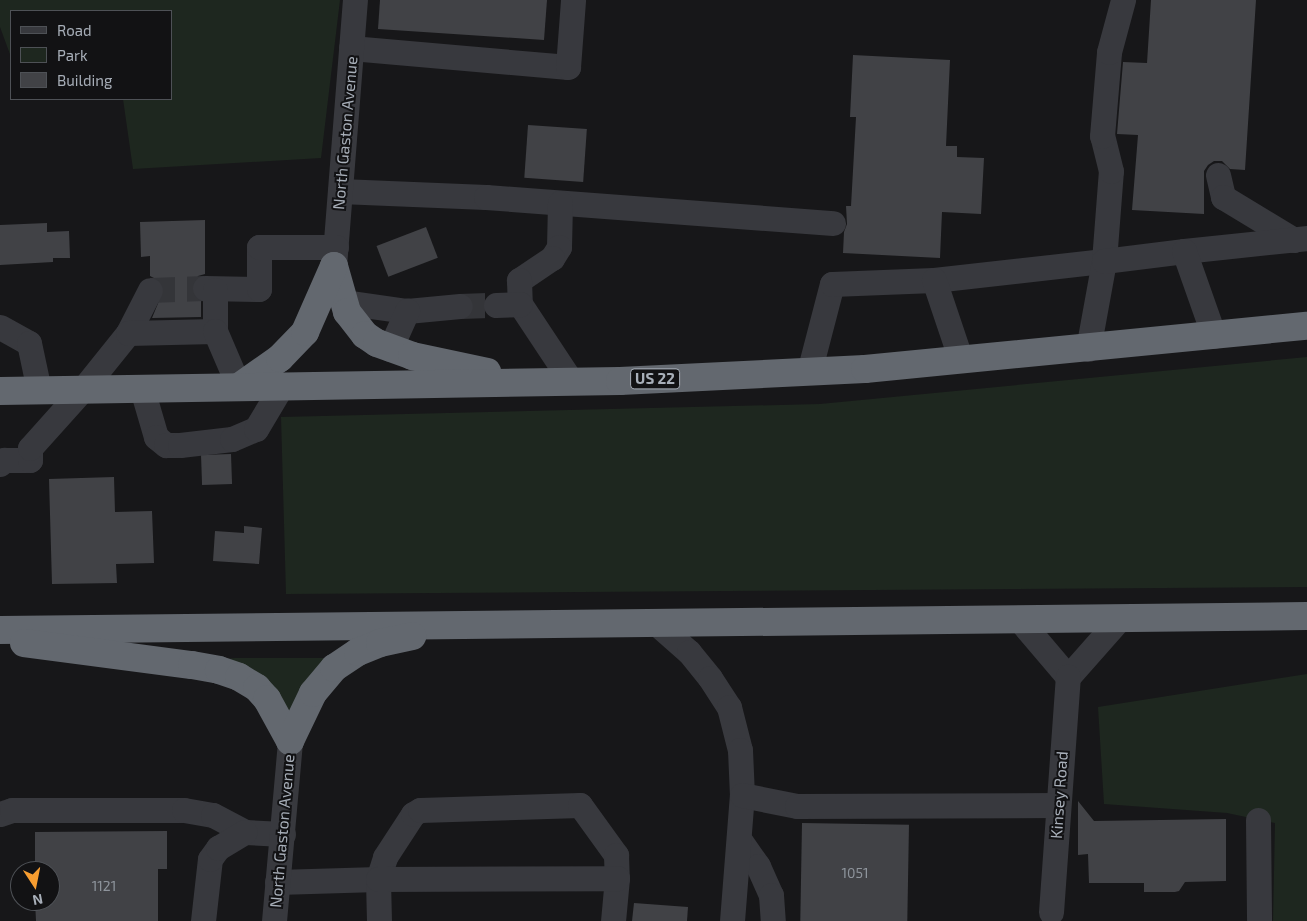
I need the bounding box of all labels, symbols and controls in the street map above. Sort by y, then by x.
legend [10,10,172,100]
text: Road [57,21,92,39]
text: Park [57,46,88,64]
street label: North Gaston Avenue [329,55,361,211]
text: Building [57,71,112,89]
road number: US 22 [630,366,680,392]
street label: Kinsey Road [1046,750,1072,840]
street label: North Gaston Avenue [266,753,298,909]
north arrow [10,861,60,911]
house number: 1051 [841,865,869,881]
house number: 1121 [92,878,116,894]
text: N [31,891,44,910]

